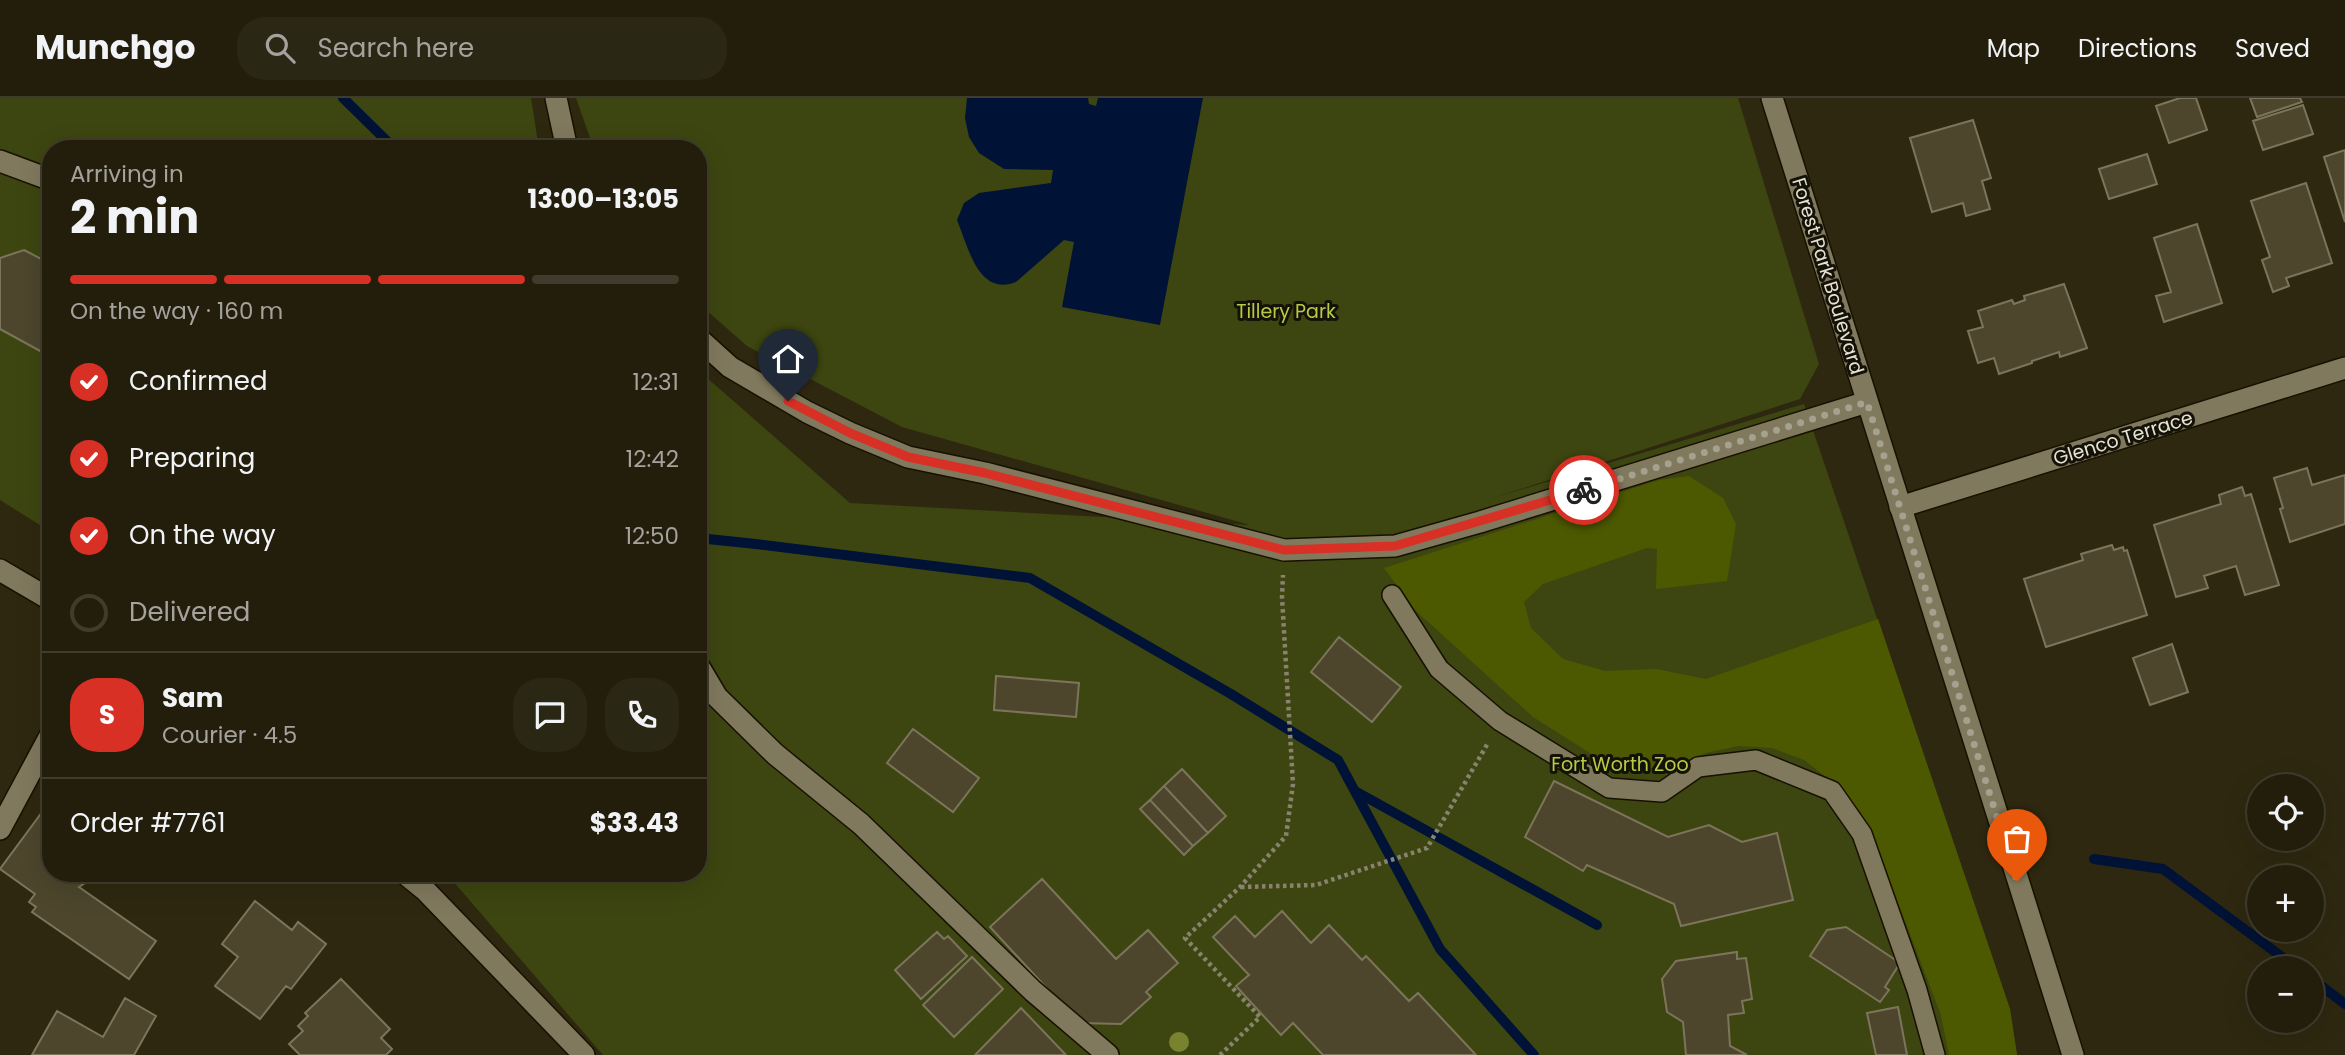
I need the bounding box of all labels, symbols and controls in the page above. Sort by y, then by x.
search box [237,17,727,80]
text: Munchgo [35,24,195,71]
icon: search [261,29,299,67]
text: Search here [317,30,474,66]
text: Map [1987,32,2040,65]
text: Directions [2078,32,2197,65]
text: Saved [2235,32,2310,65]
text: Arriving in [70,158,184,190]
street label: Forest Park Boulevard [1785,174,1871,378]
text: 13:00–13:05 [527,181,679,217]
text: 2 min [70,185,199,249]
text: On the way · 160 m [70,295,283,327]
park label: Tillery Park [1236,298,1336,325]
pin [758,329,818,401]
icon: home [769,340,807,378]
icon: check [70,363,108,401]
text: Confirmed [129,363,267,399]
text: 12:31 [633,366,679,398]
street label: Glenco Terrace [2050,404,2196,472]
icon: check [70,440,108,478]
text: Preparing [129,440,255,476]
text: 12:42 [626,443,679,475]
courier [1549,455,1619,525]
icon: bike [1565,471,1603,509]
icon: check [70,517,108,555]
text: On the way [129,517,276,553]
text: 12:50 [625,520,679,552]
text: Delivered [129,594,250,630]
button: chat [513,678,587,752]
button: phone [605,678,679,752]
text: Sam [162,680,223,716]
text: S [99,697,115,733]
text: Courier · 4.5 [162,719,297,751]
park label: Fort Worth Zoo [1551,751,1689,778]
map controls [2247,774,2324,1033]
button: locate [2247,774,2324,851]
text: Order #7761 [70,805,226,841]
text: $33.43 [590,805,679,841]
pin [1987,809,2047,881]
icon: bag [1998,820,2036,858]
button: + [2247,865,2324,942]
button: − [2247,956,2324,1033]

